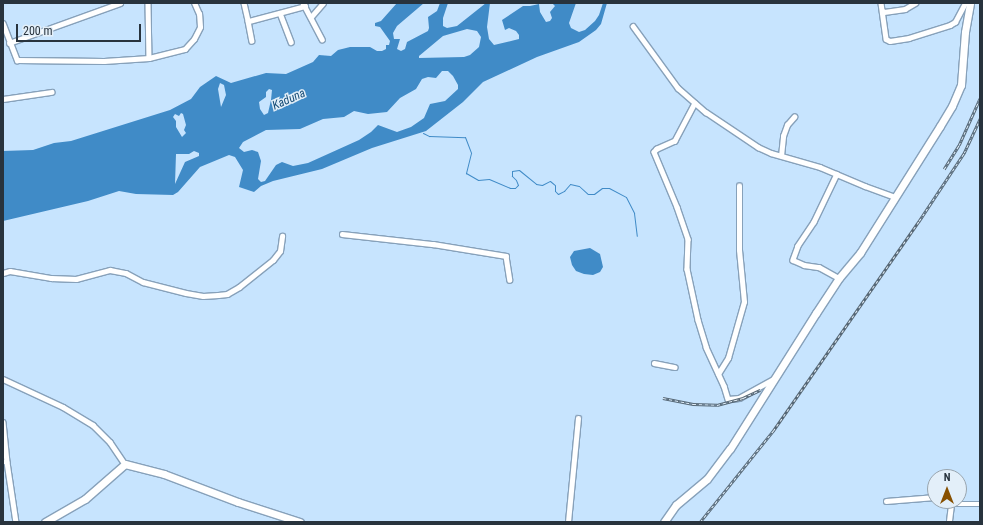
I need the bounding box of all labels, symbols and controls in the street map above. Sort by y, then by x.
scale bar [18,16,143,42]
text: 200 m [23,24,53,38]
water label: Kaduna [270,86,308,114]
north arrow [927,469,967,509]
text: N [944,471,950,484]

